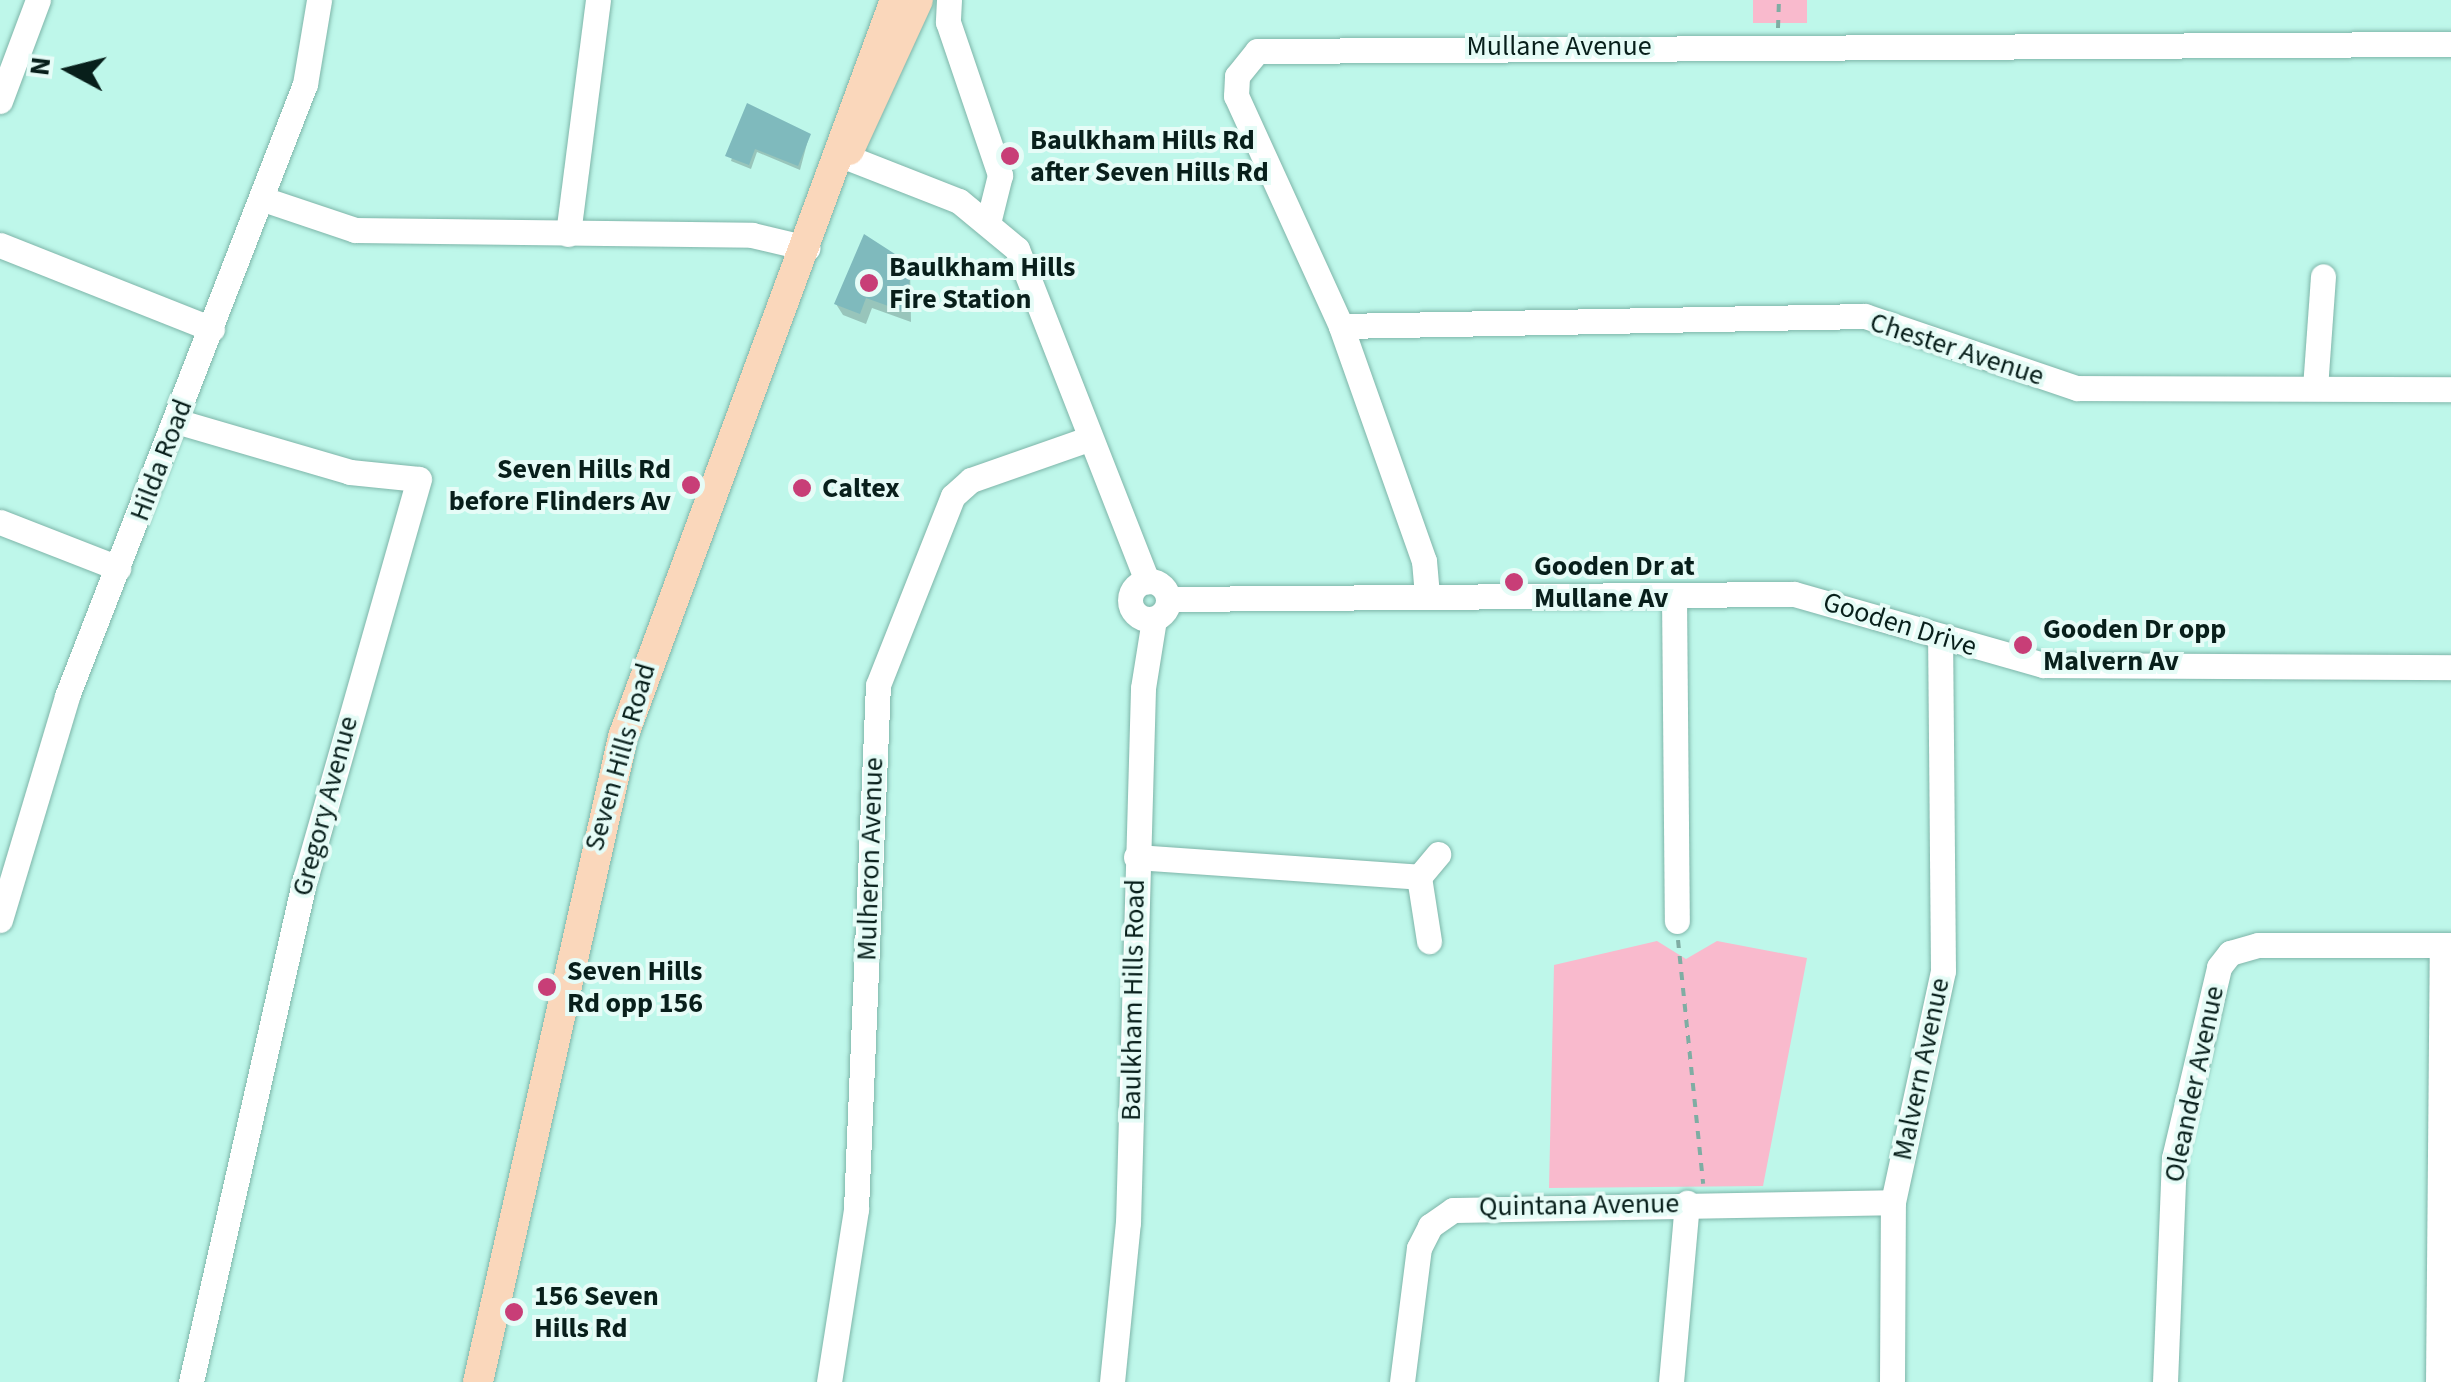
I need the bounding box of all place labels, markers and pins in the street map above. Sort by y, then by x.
place label: Baulkham Hills Rd after Seven Hills Rd [1030,123,1269,189]
marker: Baulkham Hills Rd after Seven Hills Rd [999,145,1021,167]
place label: Baulkham Hills Fire Station [889,250,1075,316]
marker: Baulkham Hills Fire Station [858,272,880,294]
place label: Seven Hills Rd before Flinders Av [449,452,671,518]
place label: Caltex [822,471,900,505]
marker: Seven Hills Rd before Flinders Av [680,474,702,496]
marker: Caltex [791,477,813,499]
place label: Gooden Dr at Mullane Av [1534,549,1695,615]
marker: Gooden Dr at Mullane Av [1503,571,1525,593]
place label: Gooden Dr opp Malvern Av [2043,612,2226,678]
marker: Gooden Dr opp Malvern Av [2012,634,2034,656]
place label: Seven Hills Rd opp 156 [567,954,703,1020]
marker: Seven Hills Rd opp 156 [536,976,558,998]
place label: 156 Seven Hills Rd [534,1279,659,1345]
marker: 156 Seven Hills Rd [503,1301,525,1323]

